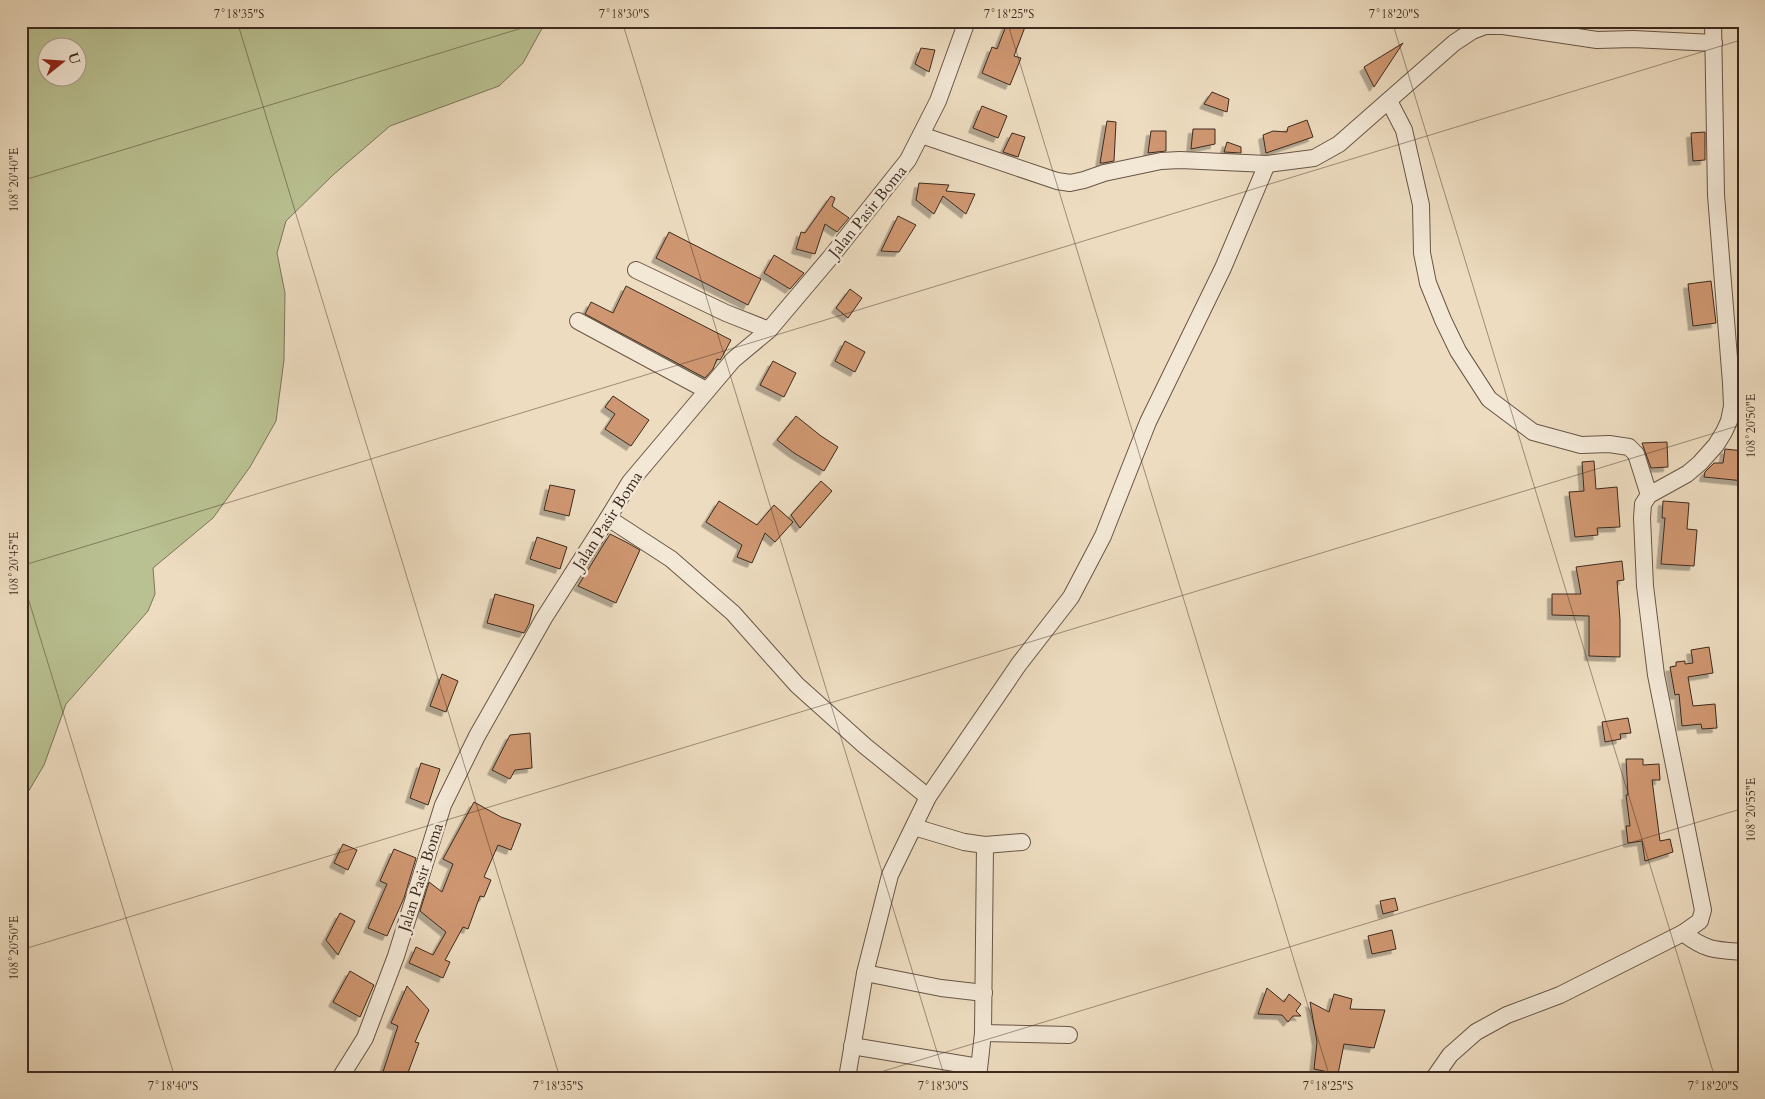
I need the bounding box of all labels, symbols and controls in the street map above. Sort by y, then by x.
text: 7°18'35"S [214,6,264,22]
text: 7°18'30"S [599,6,649,22]
text: 7°18'25"S [984,6,1034,22]
text: 7°18'20"S [1369,6,1419,22]
north arrow [38,38,88,88]
text: U [63,50,85,67]
text: 108°20'40"E [6,148,22,212]
street label: Jalan Pasir Boma [822,161,912,264]
text: 108°20'50"E [1743,394,1759,458]
street label: Jalan Pasir Boma [567,467,648,576]
text: 108°20'45"E [6,532,22,596]
text: 108°20'55"E [1743,778,1759,842]
street label: Jalan Pasir Boma [392,820,449,936]
text: 108°20'50"E [6,916,22,980]
text: 7°18'40"S [148,1078,198,1094]
text: 7°18'35"S [533,1078,583,1094]
text: 7°18'30"S [918,1078,968,1094]
text: 7°18'25"S [1303,1078,1353,1094]
text: 7°18'20"S [1688,1078,1738,1094]

